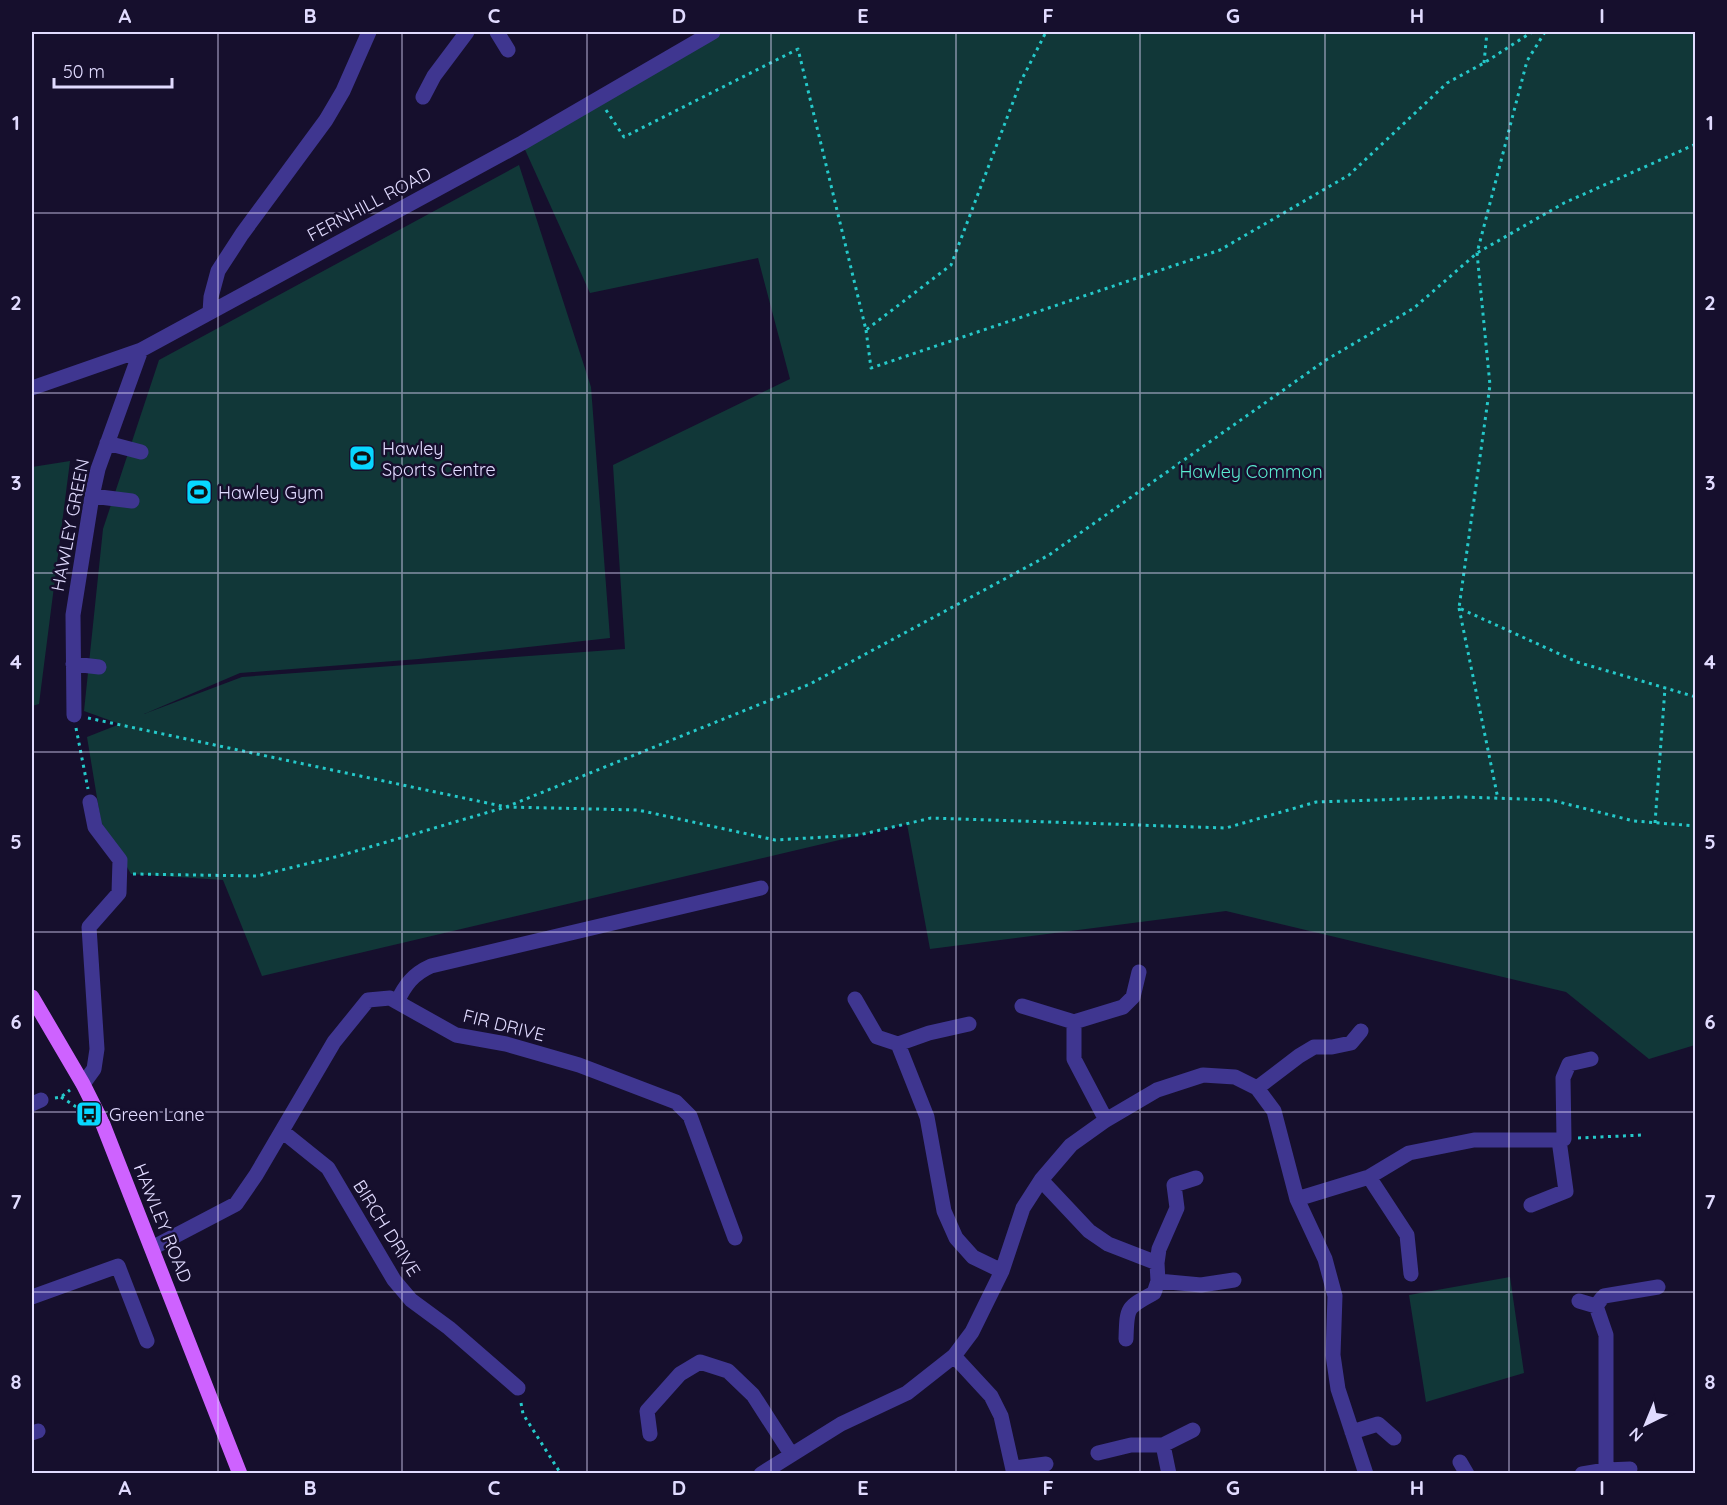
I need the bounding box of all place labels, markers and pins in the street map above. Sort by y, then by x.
place label: Hawley Sports Centre [382,437,496,481]
sports icon: Hawley Sports Centre [347,443,377,473]
sports icon: Hawley Gym [184,477,214,507]
place label: Hawley Gym [218,481,324,504]
bus stop icon: Green Lane [74,1099,104,1129]
place label: Green Lane [109,1103,205,1126]

